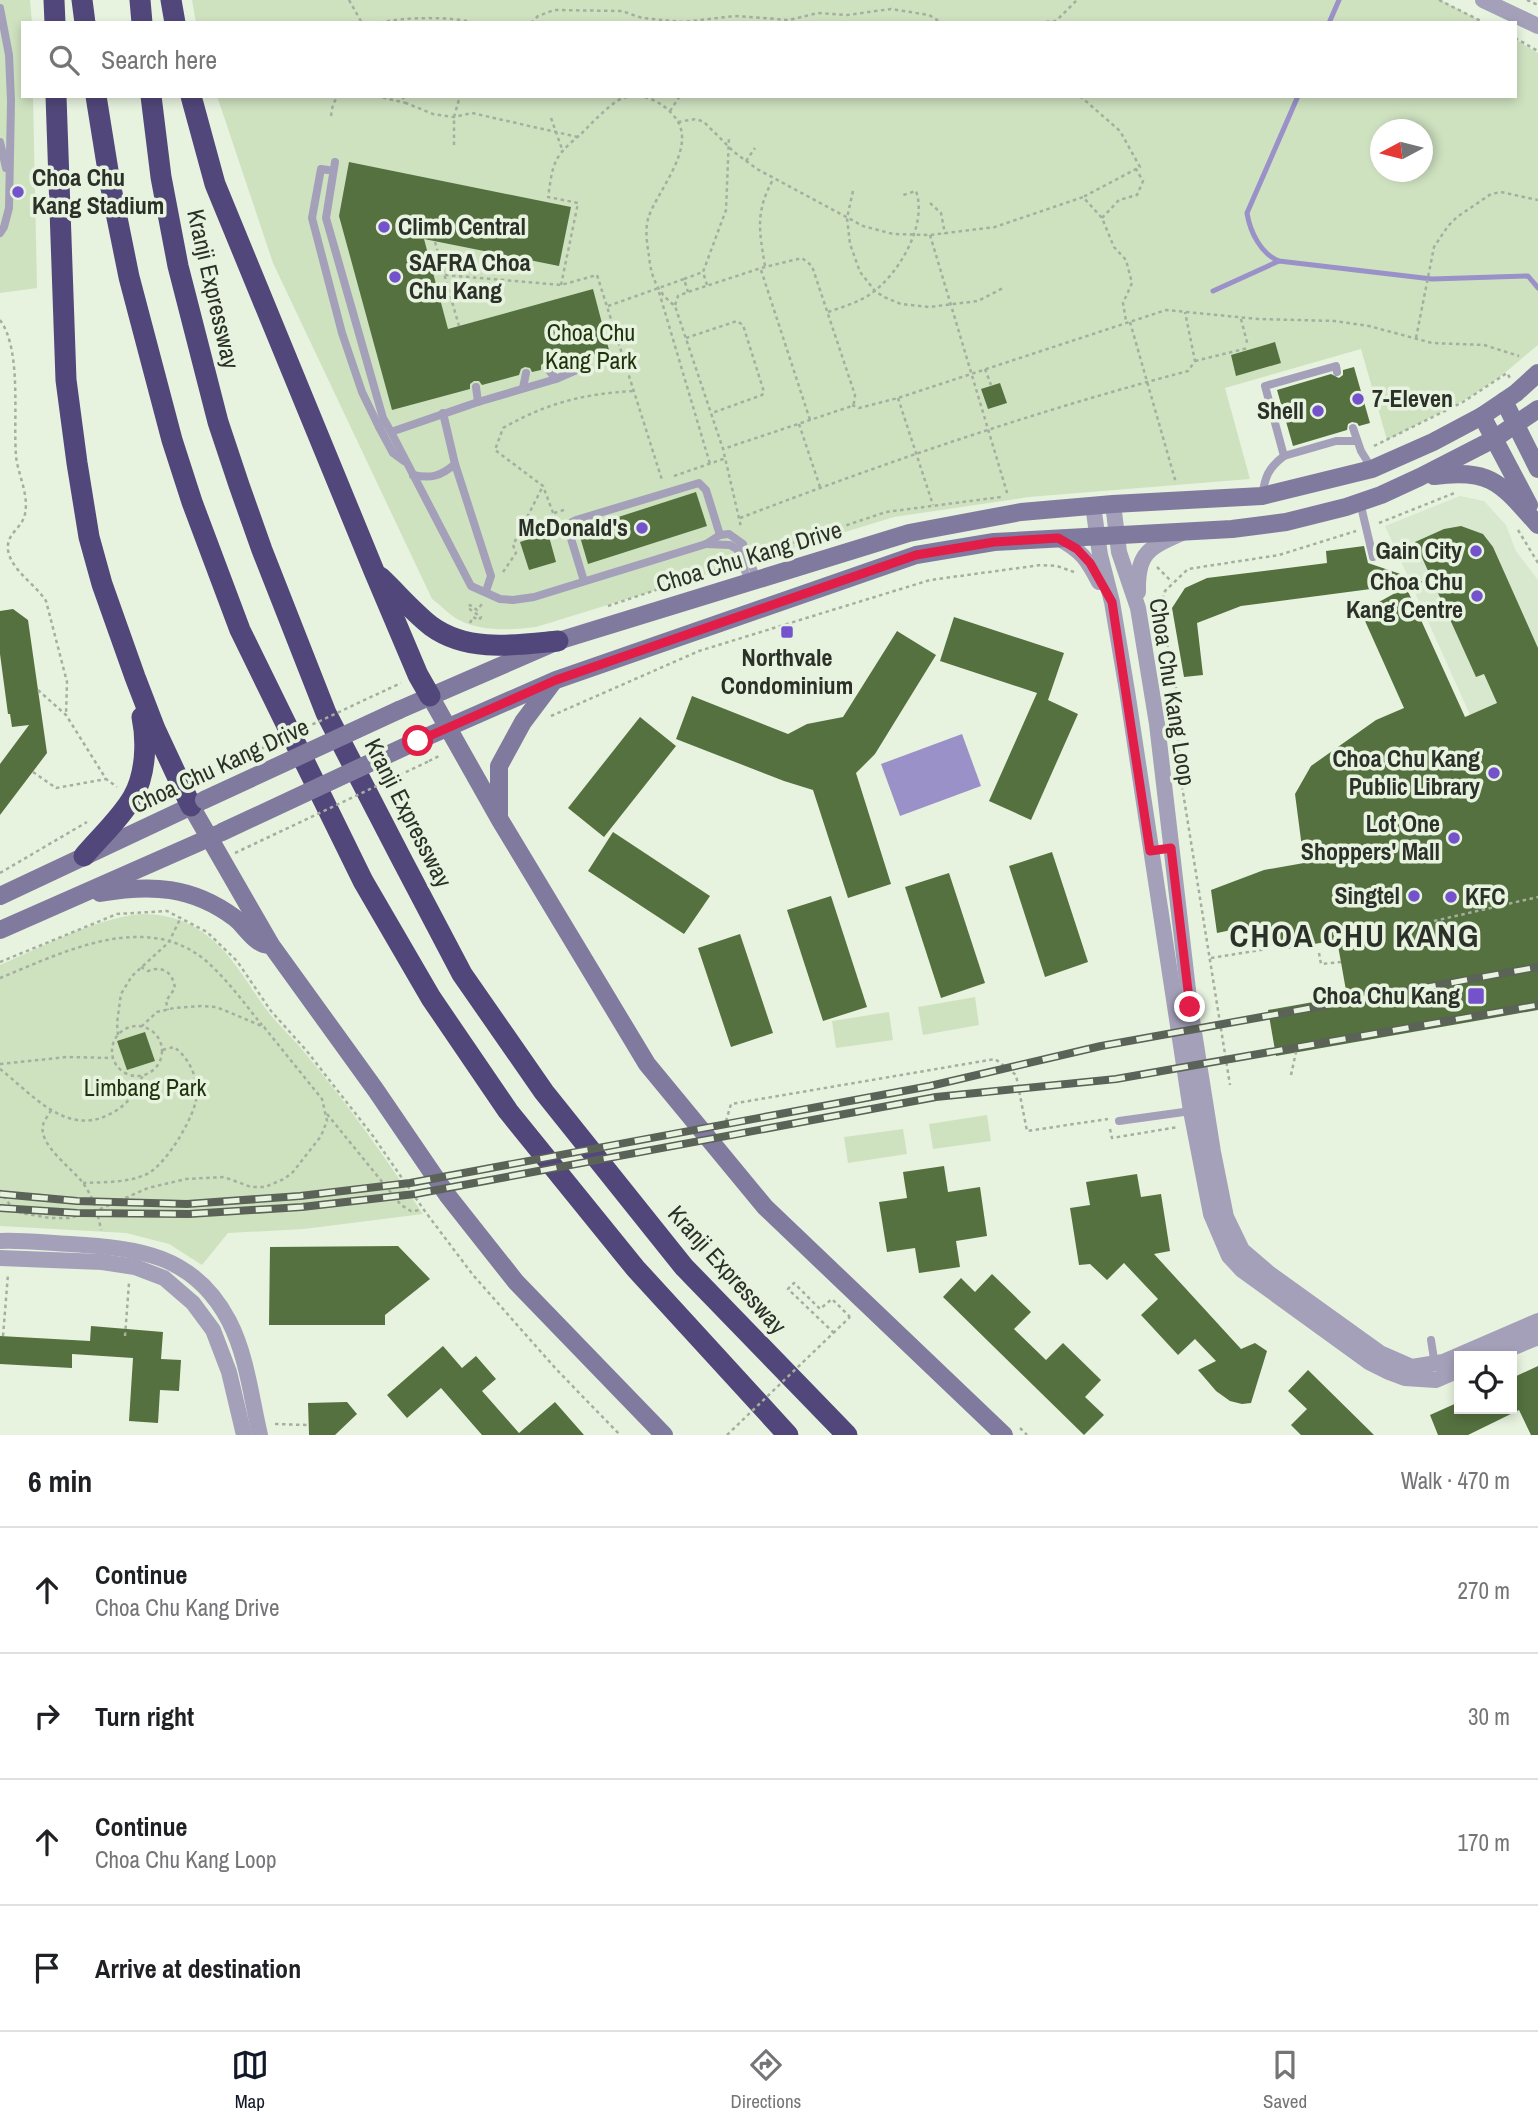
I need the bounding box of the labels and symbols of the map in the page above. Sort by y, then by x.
north arrow [1370,119,1433,182]
place label: Choa Chu Kang Stadium [32,161,164,221]
marker: Choa Chu Kang Stadium [10,184,26,200]
street label: Kranji Expressway [180,206,248,372]
place label: Climb Central [398,210,526,242]
marker: Climb Central [376,219,392,235]
place label: SAFRA Choa Chu Kang [409,246,531,306]
marker: SAFRA Choa Chu Kang [387,269,403,285]
park label: Choa Chu Kang Park [545,316,637,376]
place label: 7-Eleven [1372,382,1453,414]
marker: 7-Eleven [1350,391,1366,407]
place label: Shell [1257,394,1304,426]
marker: Shell [1310,403,1326,419]
place label: McDonald's [518,511,628,543]
street label: Choa Chu Kang Drive [652,513,845,599]
marker: McDonald's [634,520,650,536]
place label: Gain City [1376,534,1462,566]
marker: Gain City [1468,543,1484,559]
place label: Choa Chu Kang Centre [1346,565,1463,625]
marker: Choa Chu Kang Centre [1469,588,1485,604]
street label: Choa Chu Kang Loop [1142,596,1204,788]
marker: Northvale Condominium [779,624,795,640]
place label: Northvale Condominium [721,641,853,701]
street label: Choa Chu Kang Drive [126,710,314,820]
route start [402,725,433,756]
street label: Kranji Expressway [358,733,460,893]
place label: Choa Chu Kang Public Library [1332,742,1480,802]
marker: Choa Chu Kang Public Library [1486,765,1502,781]
place label: Lot One Shoppers' Mall [1301,807,1440,867]
marker: Lot One Shoppers' Mall [1446,830,1462,846]
place label: Singtel [1334,879,1400,911]
place label: KFC [1465,880,1505,912]
marker: Singtel [1406,888,1422,904]
marker: KFC [1443,889,1459,905]
district label: CHOA CHU KANG [1230,914,1480,957]
place label: Choa Chu Kang [1312,979,1460,1011]
marker: Choa Chu Kang [1466,986,1486,1006]
route end [1174,991,1205,1022]
park label: Limbang Park [84,1071,206,1103]
street label: Kranji Expressway [661,1198,794,1341]

